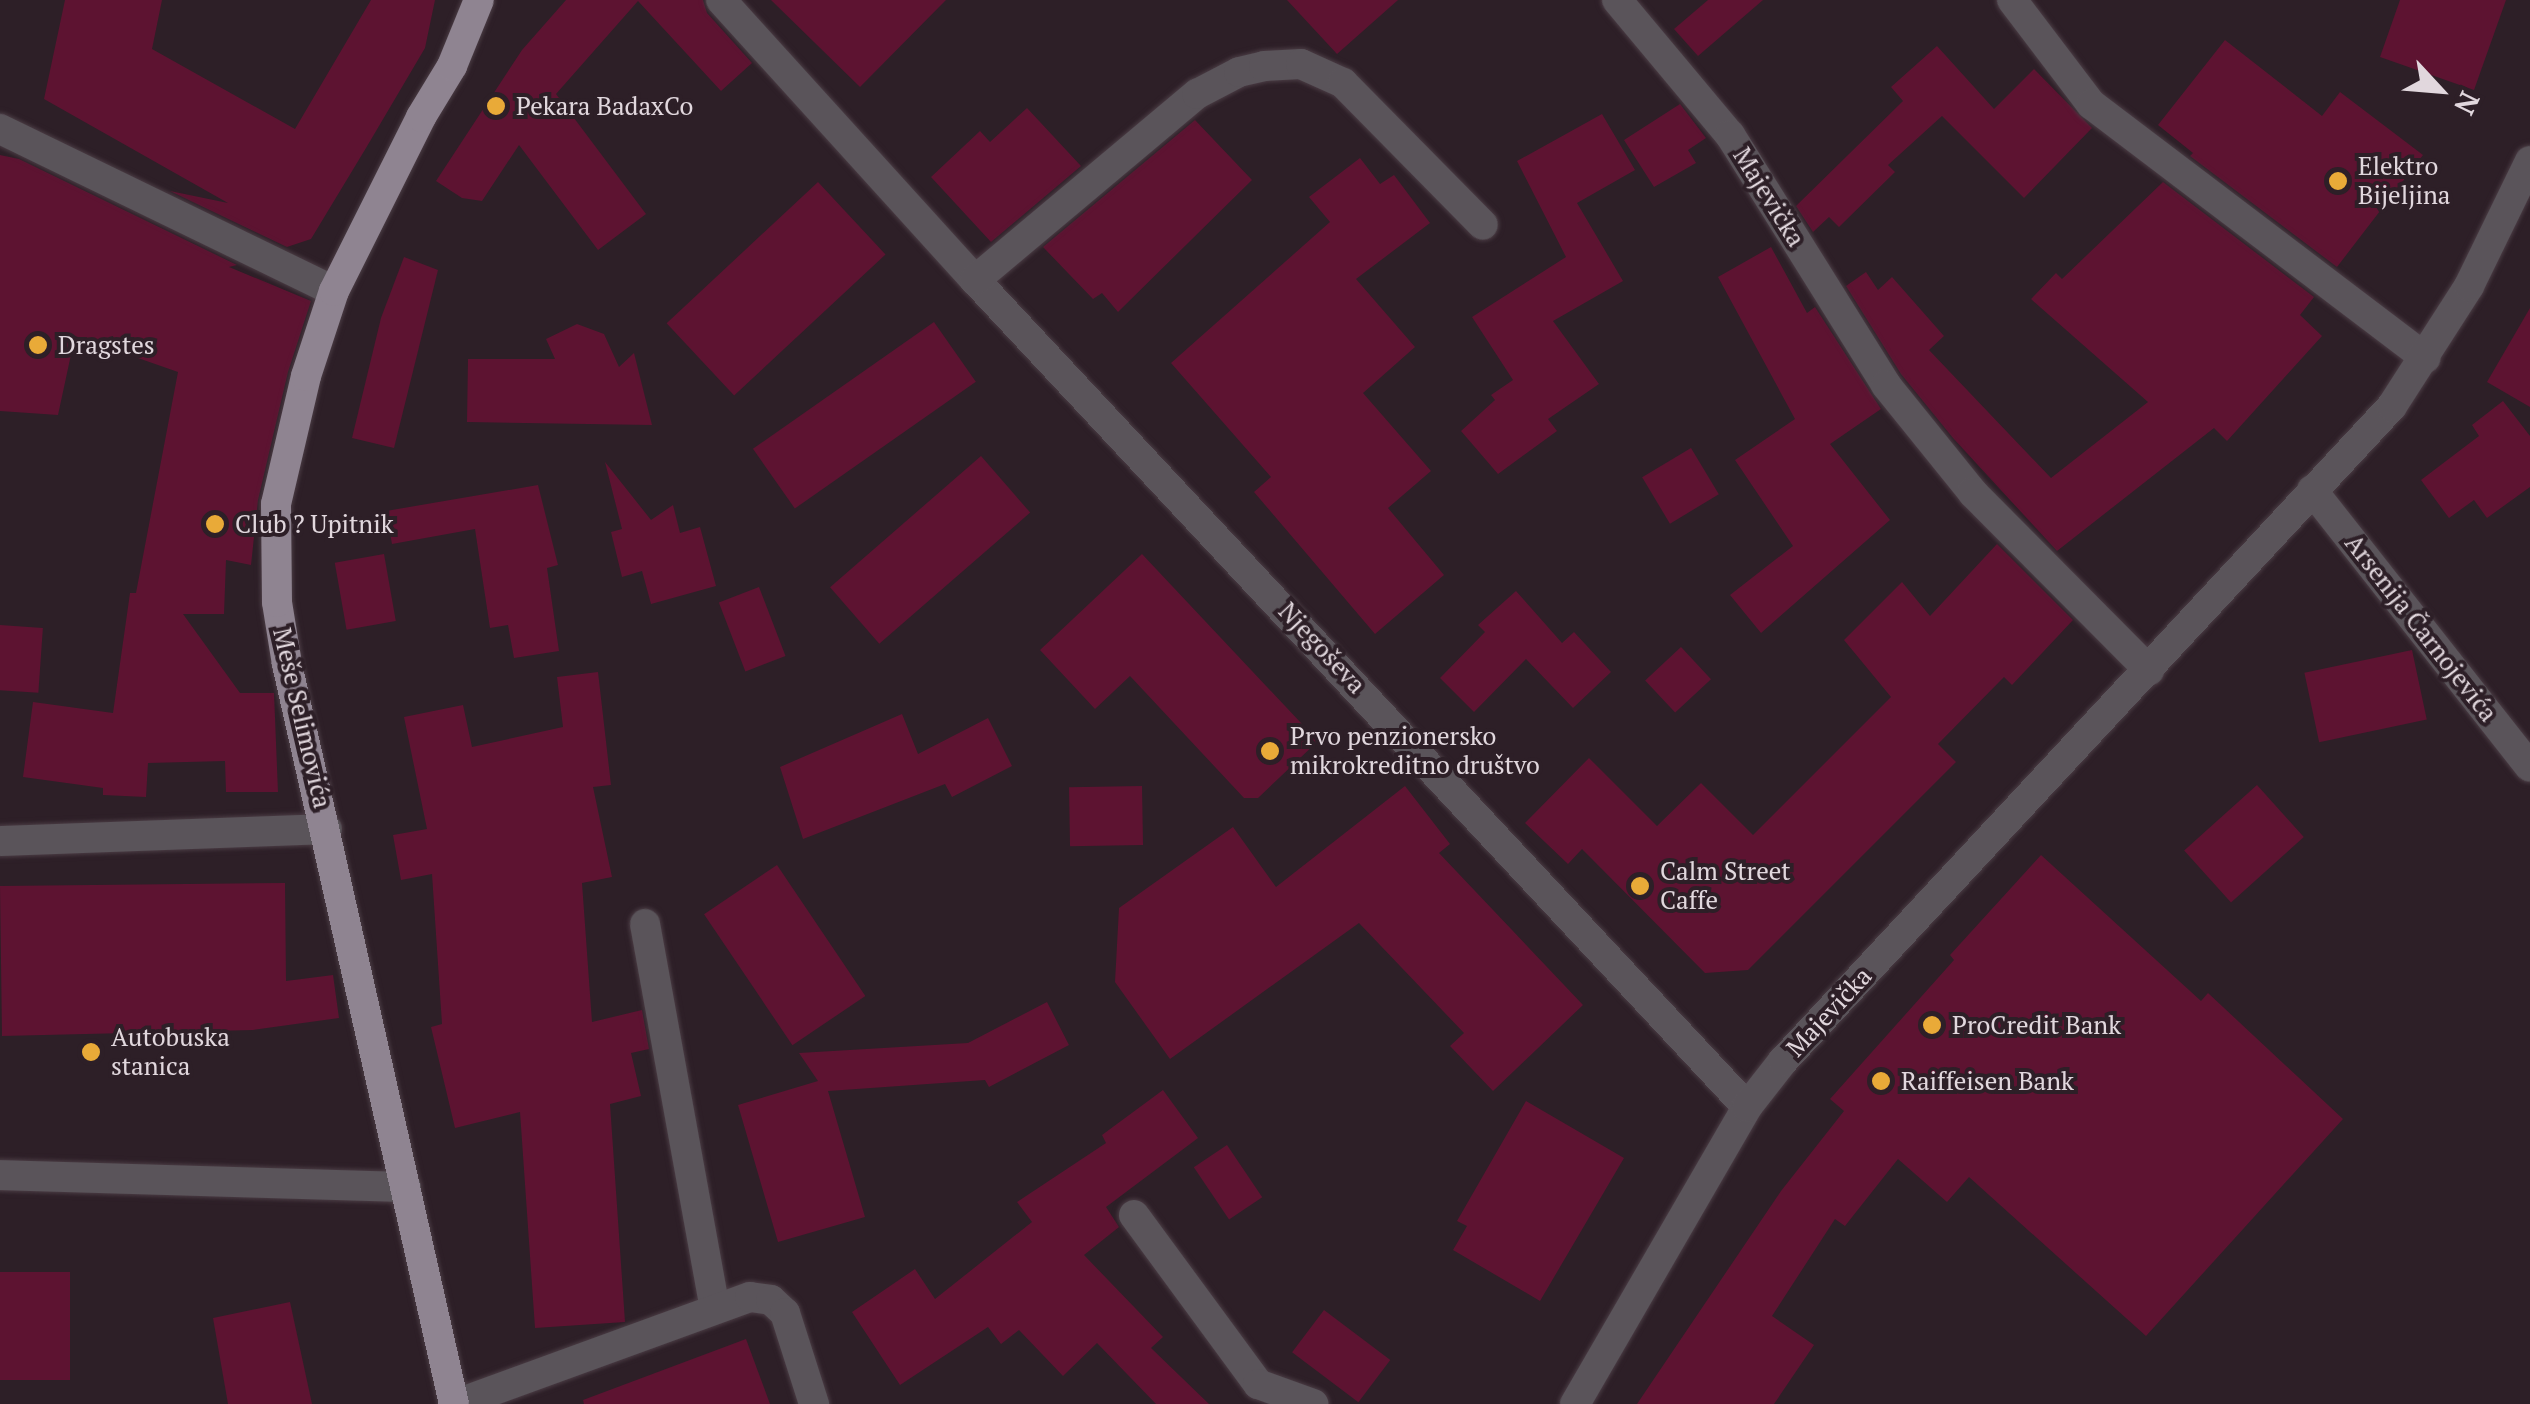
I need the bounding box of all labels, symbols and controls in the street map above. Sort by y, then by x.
north arrow [2390,40,2490,140]
text: N [2446,86,2489,121]
place label: Pekara BadaxCo [516,91,693,121]
marker: Pekara BadaxCo [485,95,507,117]
street label: Majevička [1727,142,1811,252]
place label: Elektro Bijeljina [2358,152,2450,211]
marker: Elektro Bijeljina [2327,170,2349,192]
place label: Dragstes [58,330,155,360]
marker: Dragstes [27,334,49,356]
place label: Club ? Upitnik [235,509,394,539]
marker: Club ? Upitnik [204,513,226,535]
street label: Arsenija Čarnojevića [2339,528,2503,728]
street label: Njegoševa [1272,596,1372,700]
street label: Meše Selimovića [267,625,337,811]
place label: Prvo penzionersko mikrokreditno društvo [1290,722,1540,781]
marker: Prvo penzionersko mikrokreditno društvo [1259,740,1281,762]
place label: Calm Street Caffe [1660,857,1791,916]
marker: Calm Street Caffe [1629,875,1651,897]
street label: Majevička [1780,961,1878,1063]
place label: ProCredit Bank [1952,1010,2121,1040]
marker: ProCredit Bank [1921,1014,1943,1036]
place label: Autobuska stanica [111,1023,230,1082]
marker: Autobuska stanica [80,1041,102,1063]
place label: Raiffeisen Bank [1901,1066,2074,1096]
marker: Raiffeisen Bank [1870,1070,1892,1092]

